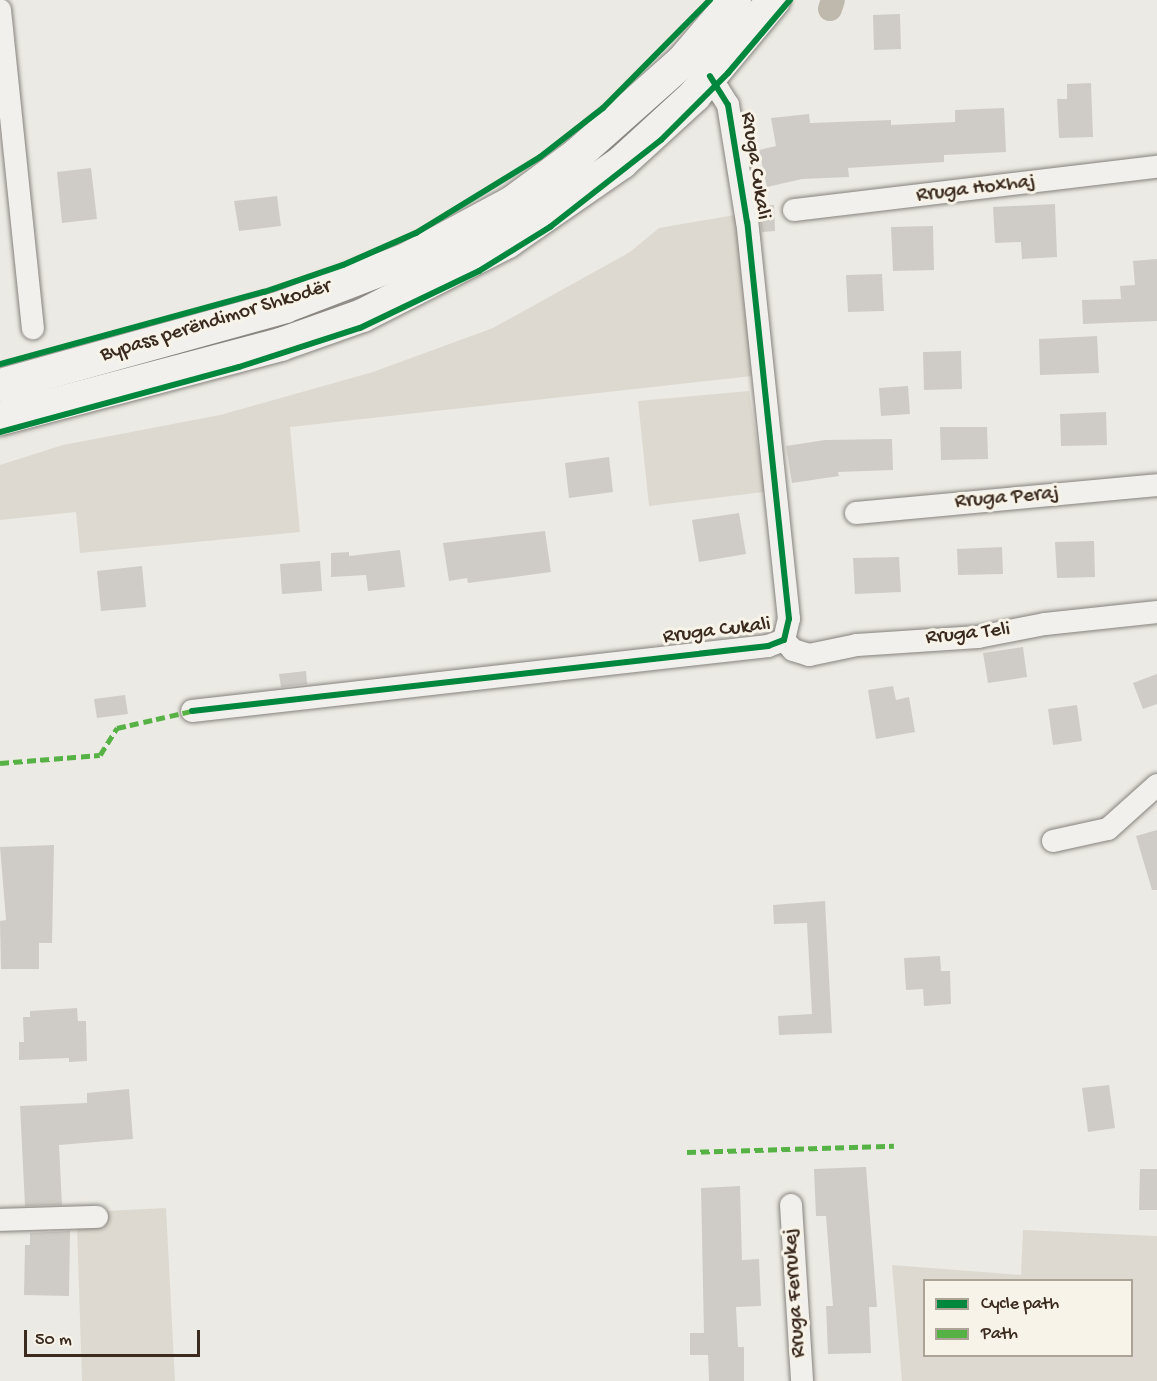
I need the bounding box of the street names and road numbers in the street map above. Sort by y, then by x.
street label: Rruga Cukali [733,111,775,221]
street label: Rruga Hoxhaj [915,170,1037,210]
street label: Bypass perëndimor Shkodër [98,275,334,369]
street label: Rruga Peraj [954,482,1060,516]
street label: Rruga Cukali [662,613,772,651]
street label: Rruga Teli [924,618,1012,652]
street label: Rruga Ferrukej [779,1228,813,1358]

